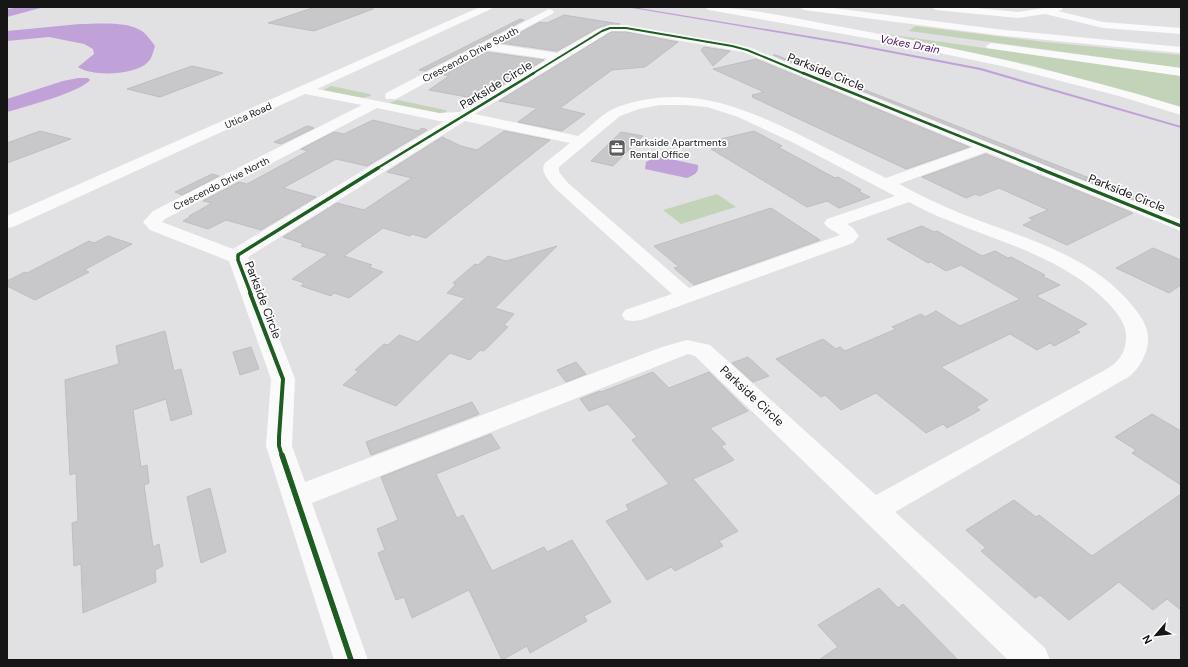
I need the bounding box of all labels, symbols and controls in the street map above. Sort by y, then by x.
street label: Crescendo Drive South [420,24,521,85]
water label: Vokes Drain [879,31,941,57]
street label: Parkside Circle [785,49,867,95]
street label: Parkside Circle [457,57,535,113]
street label: Utica Road [223,99,274,132]
place label: Parkside Apartments Rental Office [630,136,727,161]
office icon: Parkside Apartments Rental Office [607,138,627,158]
street label: Crescendo Drive North [171,153,272,213]
street label: Parkside Circle [1086,170,1168,216]
street label: Parkside Circle [241,259,285,341]
street label: Parkside Circle [717,362,788,430]
north arrow [1136,615,1176,655]
text: N [1139,633,1155,647]

